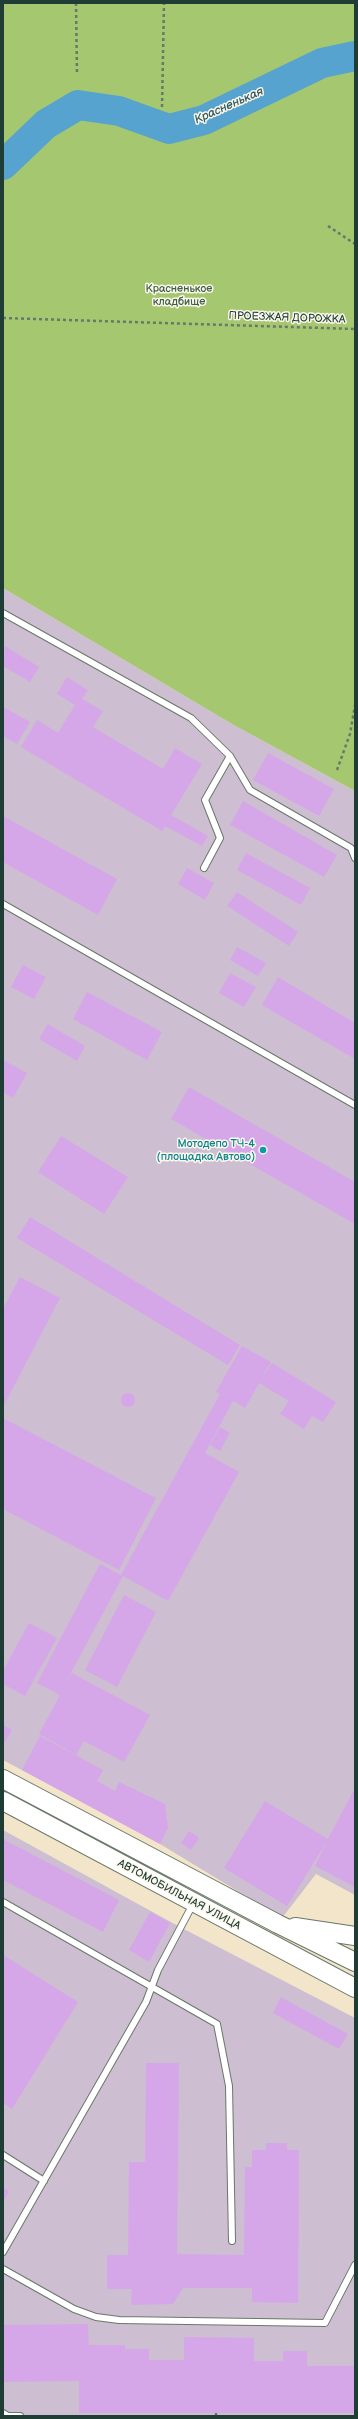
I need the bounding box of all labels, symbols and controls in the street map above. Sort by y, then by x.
water label: Красненькая [192,84,266,128]
park label: Красненькое кладбище [146,282,212,308]
street label: ПРОЕЗЖАЯ ДОРОЖКА [228,309,346,327]
place label: Мотодепо ТЧ-4 (площадка Автово) [157,1137,255,1163]
marker: Мотодепо ТЧ-4 (площадка Автово) [258,1145,268,1155]
street label: АВТОМОБИЛЬНАЯ УЛИЦА [115,1857,243,1933]

